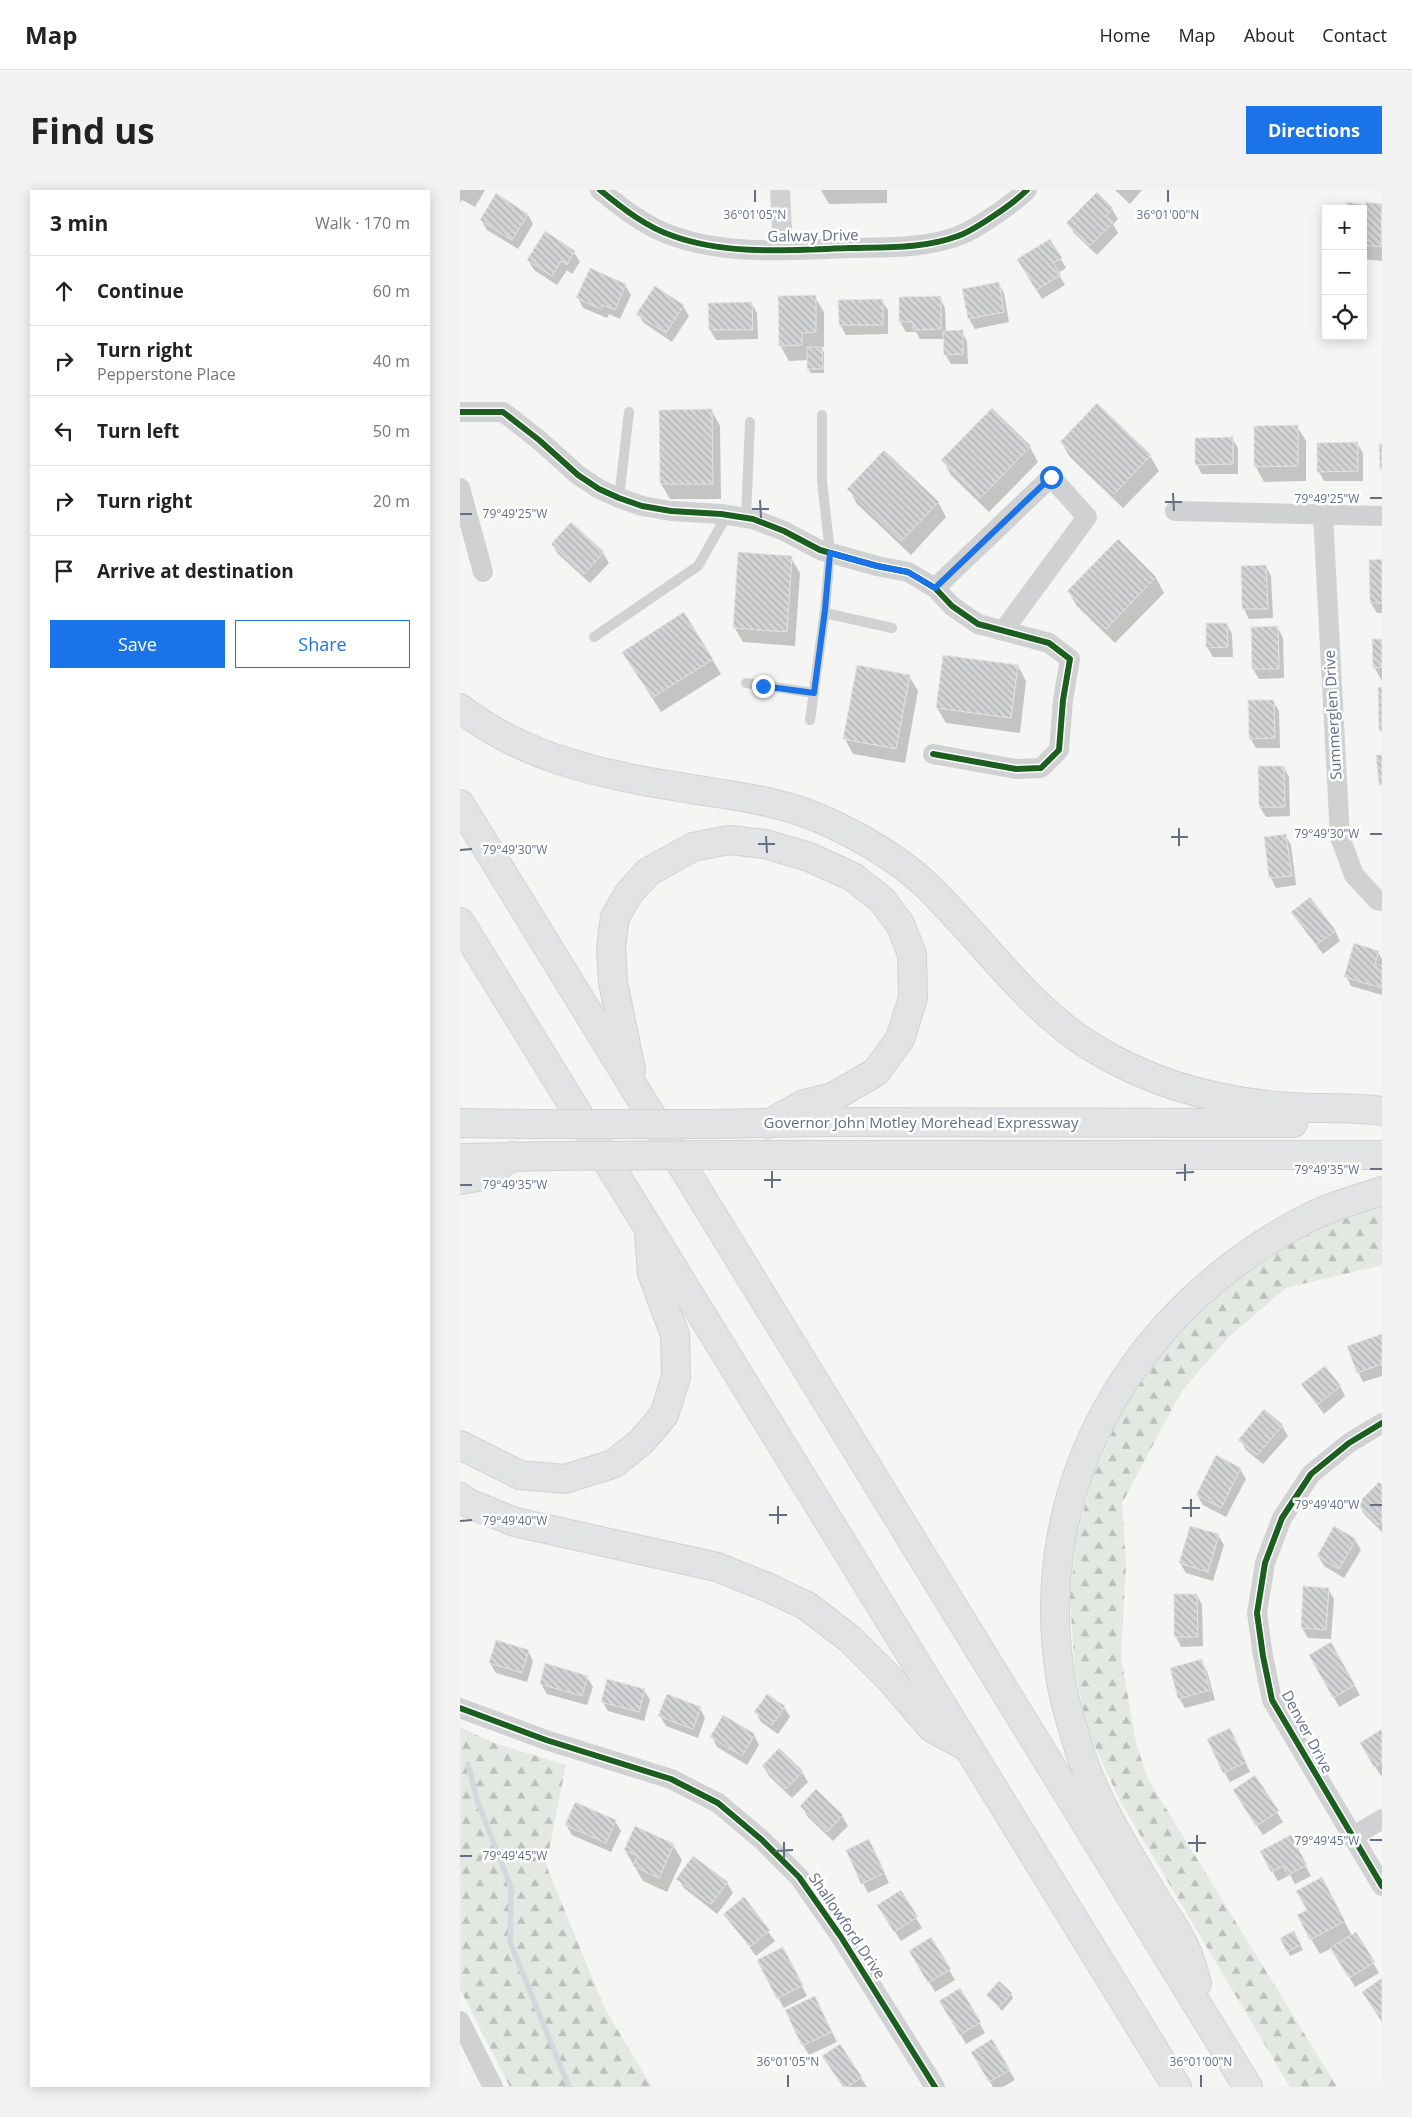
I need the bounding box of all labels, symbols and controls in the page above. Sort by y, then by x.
text: Map [25,18,77,51]
text: Home [1100,23,1150,47]
text: Map [1178,23,1216,47]
text: About [1244,23,1294,47]
text: Contact [1322,23,1387,47]
button: Directions [1246,106,1382,154]
text: Find us [30,107,155,154]
map controls [1322,205,1367,340]
button: + [1322,205,1367,250]
text: 36°01'05"N [724,206,786,223]
text: 36°01'00"N [1137,206,1199,223]
text: 3 min [50,209,108,237]
text: Walk · 170 m [315,212,410,234]
street label: Galway Drive [767,224,859,246]
button: − [1322,250,1367,295]
icon: ahead [50,277,78,305]
text: Continue [97,278,184,304]
text: 60 m [373,280,410,302]
button: locate [1322,295,1367,340]
text: Turn right [97,337,192,363]
icon: right [50,347,78,375]
text: 40 m [373,350,410,372]
text: Pepperstone Place [97,363,236,385]
icon: left [50,417,78,445]
text: Turn left [97,418,179,444]
text: 50 m [373,420,410,442]
route start [1040,466,1063,489]
icon: right [50,487,78,515]
text: Turn right [97,488,192,514]
text: 20 m [373,490,410,512]
text: 79°49'25"W [1295,490,1359,507]
text: 79°49'25"W [483,505,547,522]
icon: arrive [50,557,78,585]
text: Arrive at destination [97,558,294,584]
button: Save [50,620,225,668]
button: Share [235,620,410,668]
street label: Summerglen Drive [1319,650,1345,780]
route end [752,675,775,698]
text: 79°49'30"W [1295,825,1359,842]
text: 79°49'30"W [483,841,547,858]
street label: Governor John Motley Morehead Expressway [764,1112,1079,1132]
text: 79°49'35"W [1295,1161,1359,1178]
text: 79°49'35"W [483,1176,547,1193]
text: 79°49'40"W [1295,1496,1359,1513]
text: 79°49'40"W [483,1512,547,1529]
street label: Denver Drive [1278,1687,1338,1776]
text: 79°49'45"W [1295,1832,1359,1849]
text: 79°49'45"W [483,1847,547,1864]
street label: Shallowford Drive [805,1868,891,1982]
text: 36°01'05"N [757,2053,819,2070]
text: 36°01'00"N [1170,2053,1232,2070]

